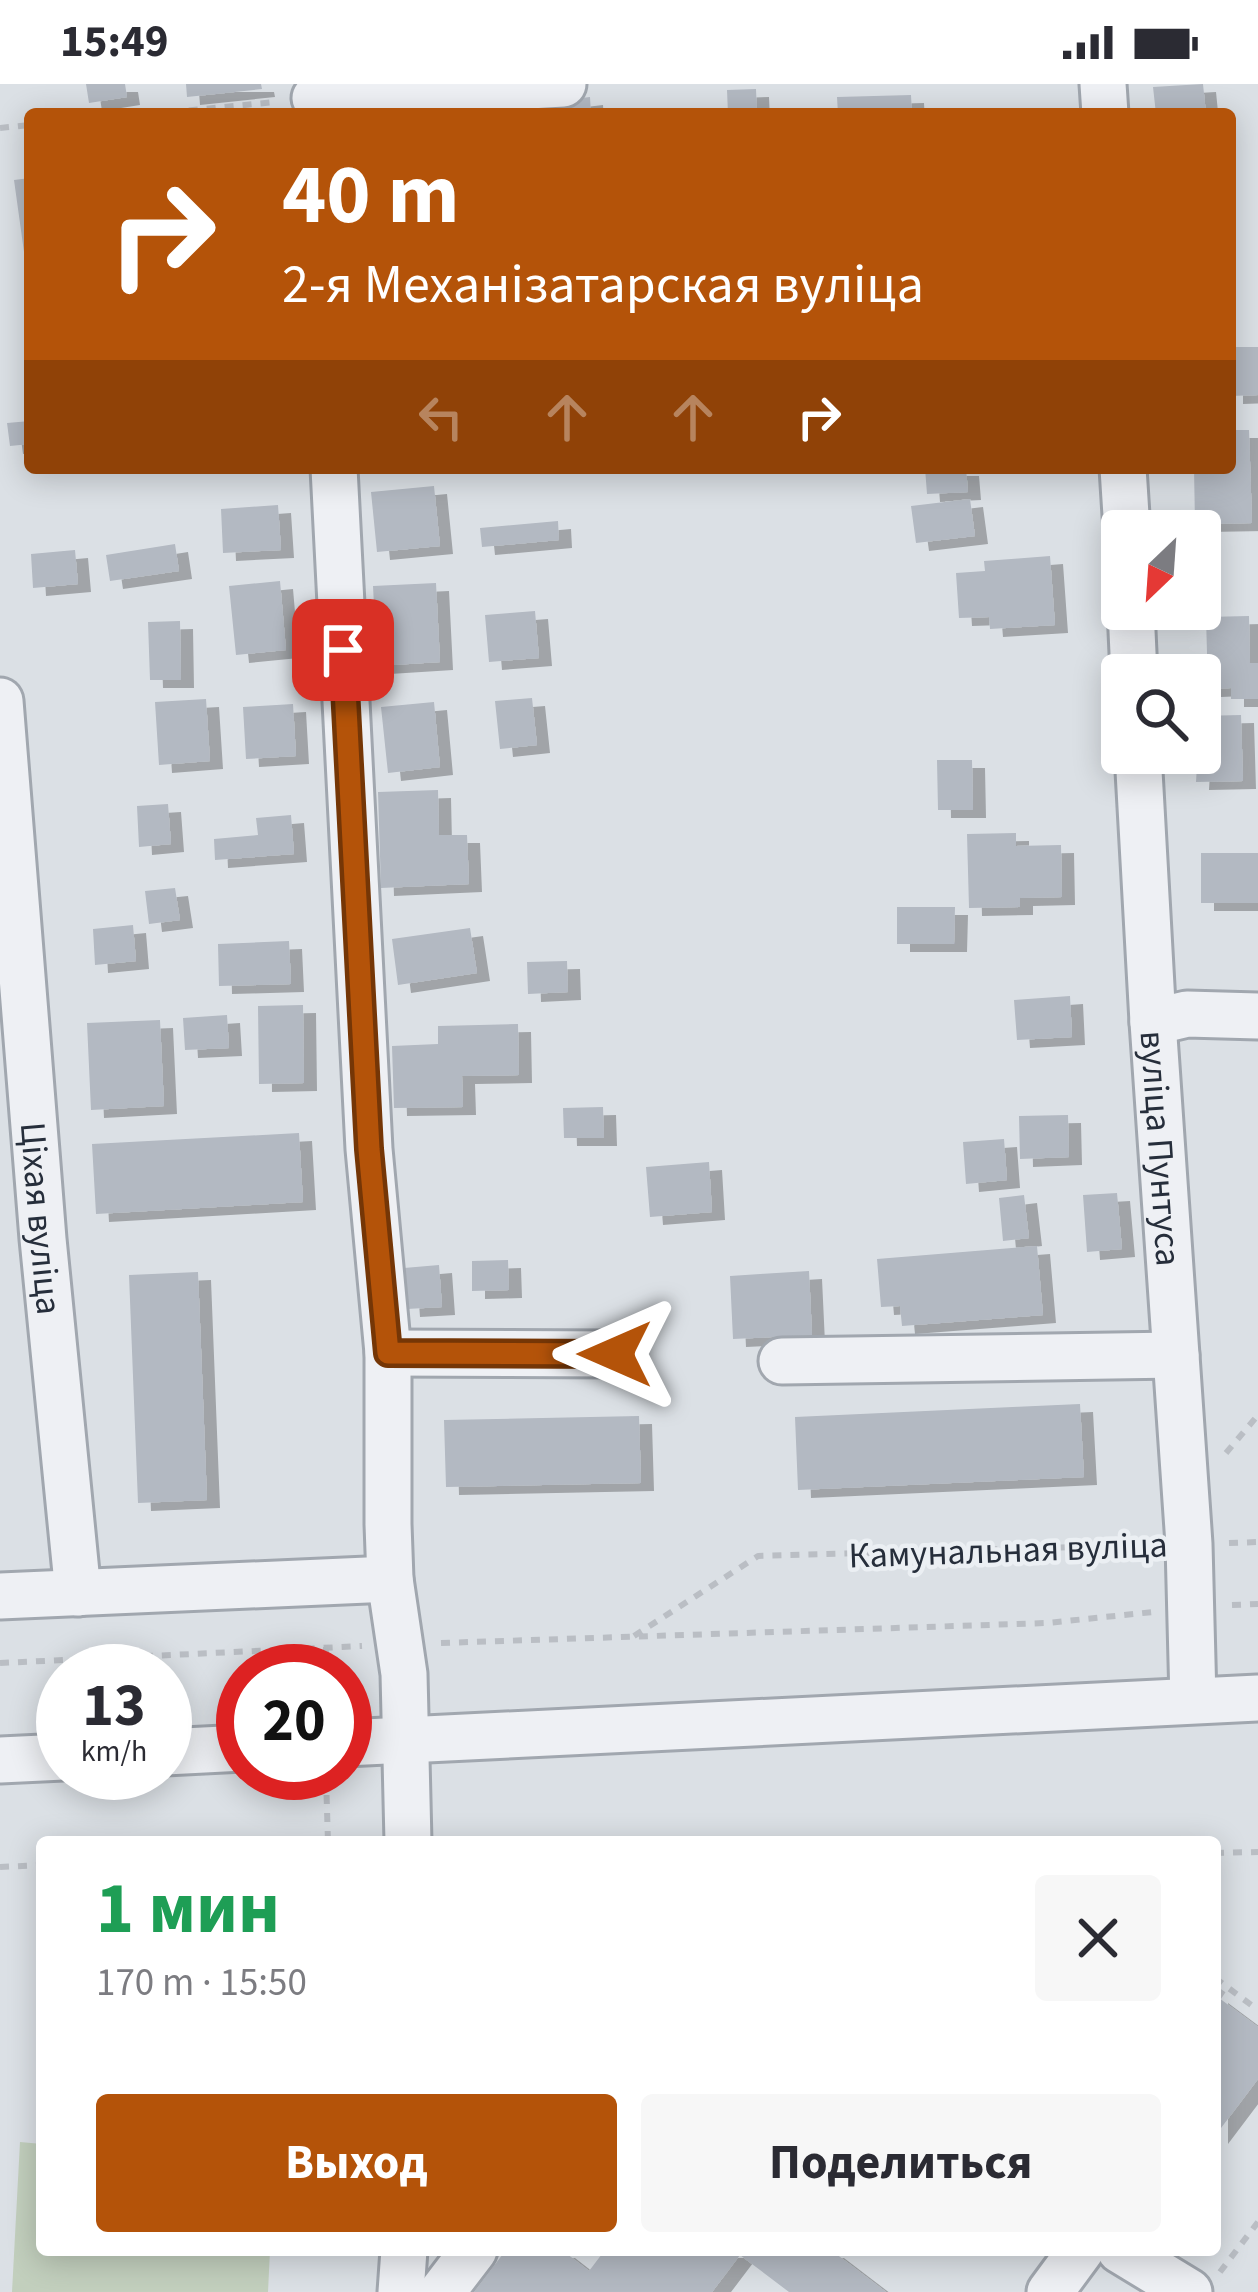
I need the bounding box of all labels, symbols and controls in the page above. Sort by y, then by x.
text: 15:49 [60,10,169,74]
text: 40 m [282,136,460,256]
icon: right [84,156,240,312]
text: 2-я Механізатарская вуліца [282,247,924,324]
icon: left [408,384,474,450]
icon: ahead [534,384,600,450]
icon: ahead [660,384,726,450]
icon: right [786,384,852,450]
north arrow [1101,510,1221,630]
map controls [1101,510,1221,774]
pin [292,599,394,701]
icon: arrive [310,617,376,683]
button: search [1101,654,1221,774]
street label: вуліца Пунтуса [1127,1029,1194,1268]
street label: Ціхая вуліца [7,1120,74,1317]
position arrow [552,1291,678,1417]
street label: Камунальная вуліца [848,1519,1168,1582]
speed limit sign: 20 [216,1644,372,1800]
text: 13 [82,1664,146,1749]
text: km/h [81,1730,147,1773]
text: 1 мин [96,1858,280,1961]
button: close [1035,1875,1161,2001]
text: 170 m · 15:50 [96,1955,307,2011]
button: Выход [96,2094,617,2232]
button: Поделиться [641,2094,1161,2232]

